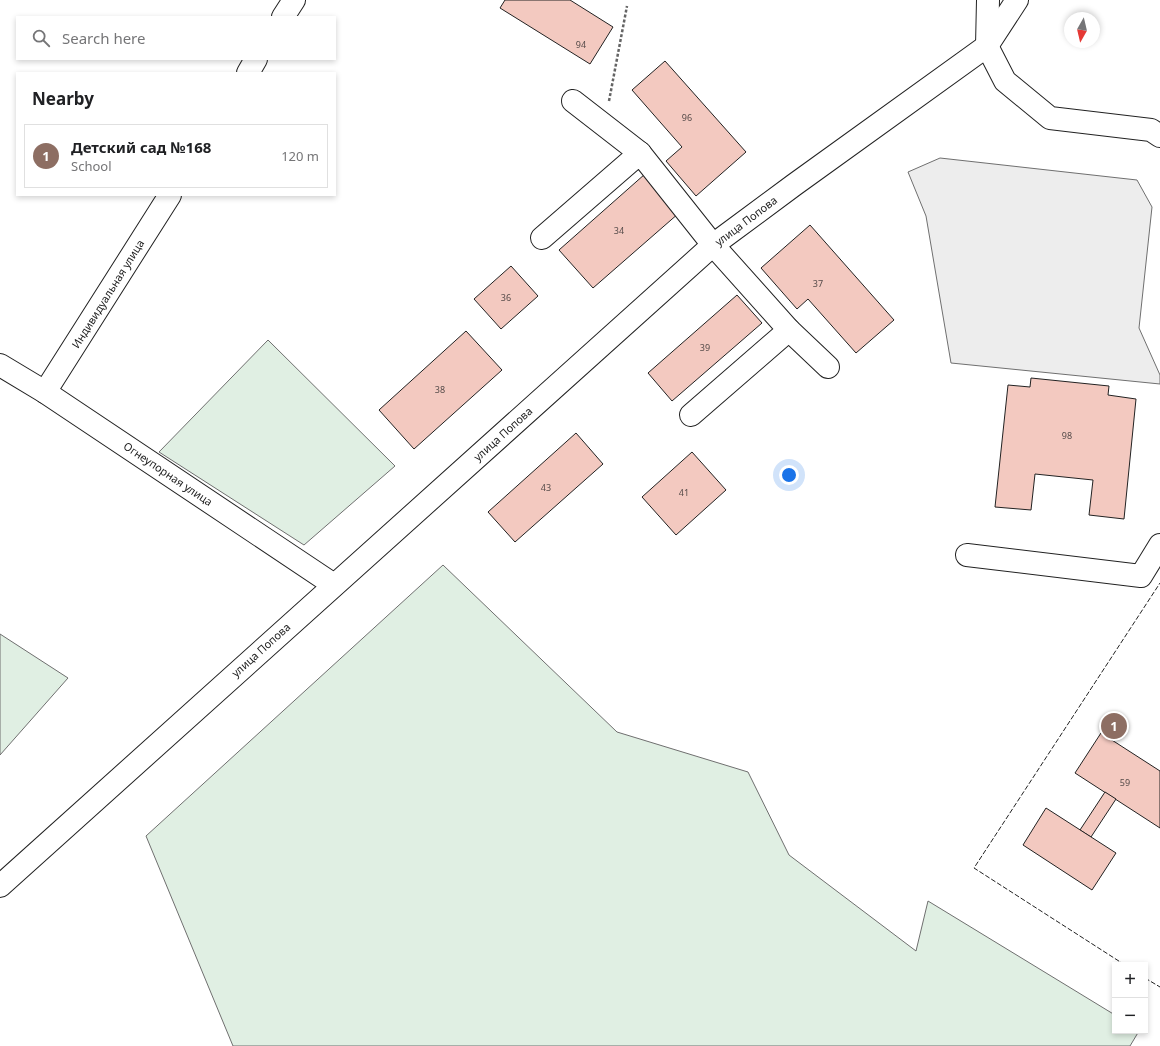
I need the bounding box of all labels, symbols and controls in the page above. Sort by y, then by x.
north arrow [1064,12,1100,48]
search box [16,16,336,60]
icon: search [30,27,52,49]
text: Search here [62,28,145,48]
house number: 94 [576,38,586,51]
text: Nearby [32,87,94,110]
house number: 96 [682,111,692,124]
text: Детский сад №168 [71,137,211,157]
text: 1 [42,147,50,165]
text: 120 m [281,147,319,165]
text: School [71,157,112,175]
street label: улица Попова [712,192,780,249]
house number: 34 [614,224,624,237]
street label: Индивидуальная улица [68,236,147,351]
house number: 37 [813,277,823,290]
house number: 36 [501,291,511,304]
house number: 39 [700,341,710,354]
house number: 38 [435,383,445,396]
street label: улица Попова [470,403,535,464]
house number: 98 [1062,429,1072,442]
street label: Огнеупорная улица [121,438,216,509]
your location [779,465,799,485]
house number: 43 [541,481,551,494]
house number: 41 [679,486,689,499]
street label: улица Попова [228,619,293,680]
pin: 1 [1101,711,1127,741]
house number: 59 [1120,776,1130,789]
map controls [1112,962,1148,1034]
button: + [1112,962,1148,998]
button: − [1112,998,1148,1034]

